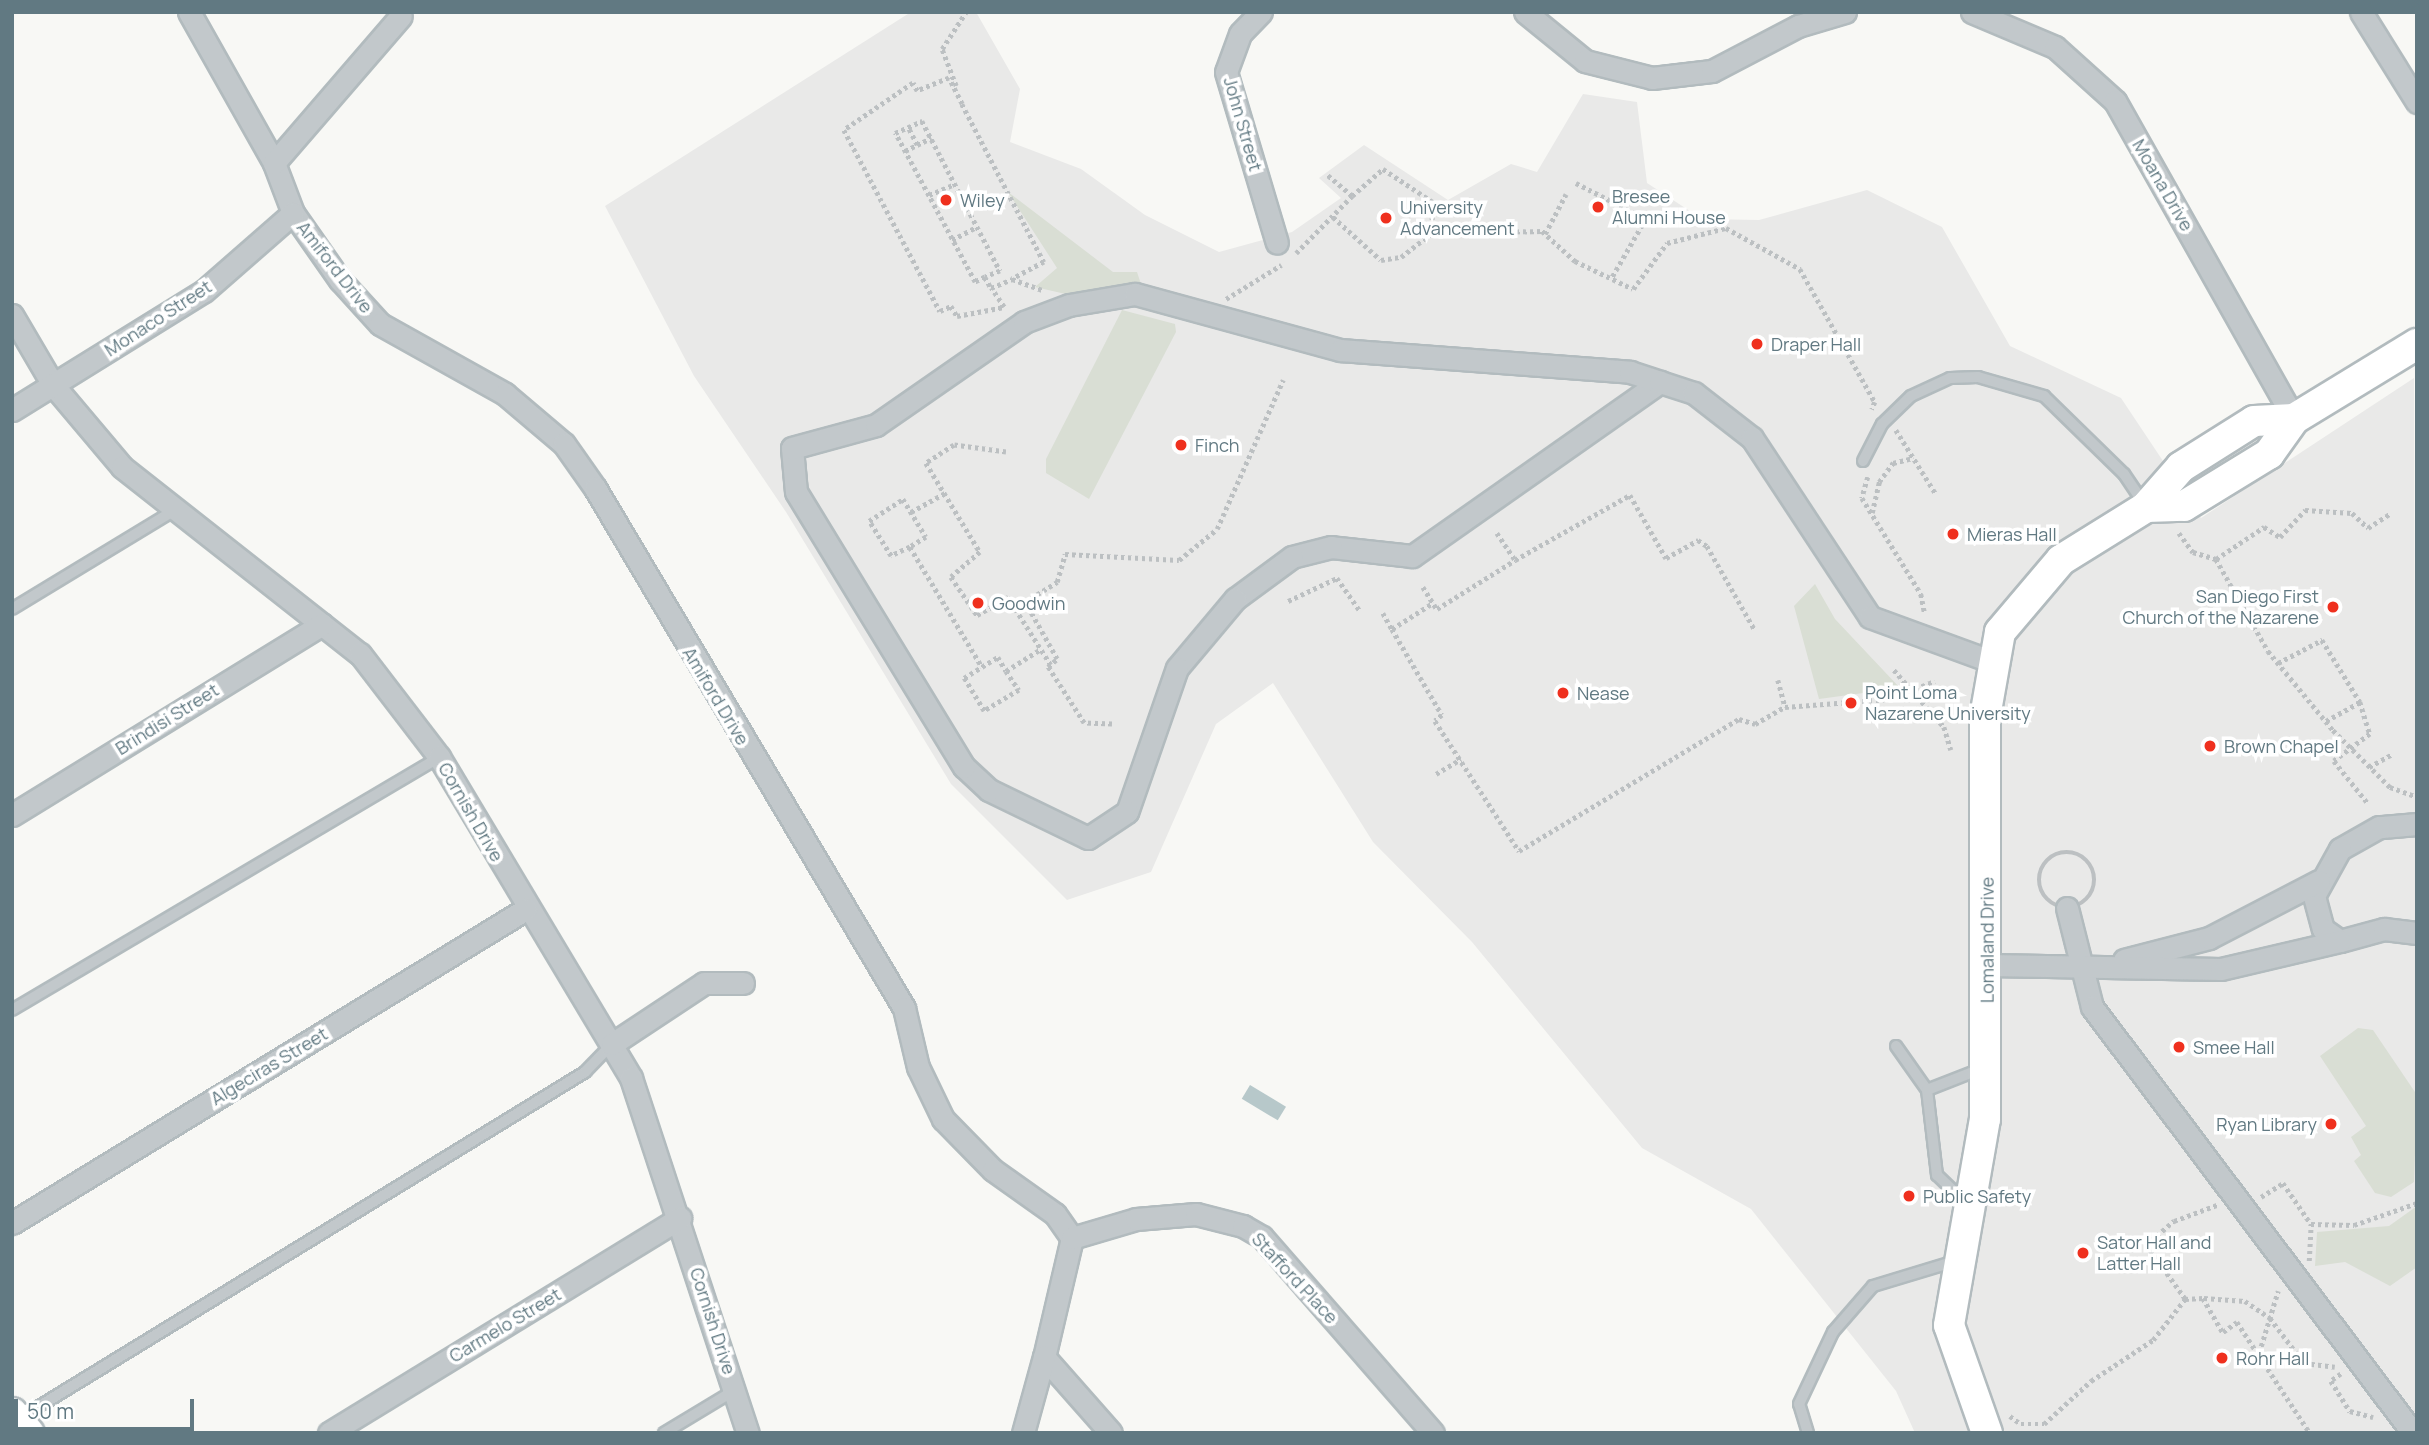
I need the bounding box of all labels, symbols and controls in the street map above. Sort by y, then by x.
street label: John Street [1219,74,1267,174]
street label: Moana Drive [2128,135,2198,235]
place label: Bresee Alumni House [1612,186,1726,228]
place label: Wiley [960,189,1005,211]
marker: Wiley [938,192,954,208]
place label: University Advancement [1400,197,1515,240]
marker: Bresee Alumni House [1590,199,1606,215]
marker: University Advancement [1378,210,1394,226]
street label: Amiford Drive [293,217,377,317]
street label: Monaco Street [100,275,216,361]
place label: Draper Hall [1771,333,1861,355]
marker: Draper Hall [1749,336,1765,352]
place label: Finch [1195,434,1240,456]
marker: Finch [1173,437,1189,453]
place label: Mieras Hall [1967,523,2057,545]
marker: Mieras Hall [1945,526,1961,542]
place label: San Diego First Church of the Nazarene [2123,586,2319,628]
place label: Goodwin [992,592,1065,614]
marker: Goodwin [970,595,986,611]
marker: San Diego First Church of the Nazarene [2325,599,2341,615]
street label: Amiford Drive [678,643,754,749]
street label: Brindisi Street [112,679,222,759]
place label: Nease [1577,682,1630,704]
place label: Point Loma Nazarene University [1865,682,2031,724]
marker: Nease [1555,685,1571,701]
marker: Point Loma Nazarene University [1843,695,1859,711]
place label: Brown Chapel [2224,735,2339,757]
marker: Brown Chapel [2202,738,2218,754]
street label: Cornish Drive [434,759,508,865]
street label: Lomaland Drive [1976,877,1998,1003]
street label: Algeciras Street [207,1023,331,1109]
place label: Smee Hall [2193,1036,2275,1058]
marker: Smee Hall [2171,1039,2187,1055]
place label: Ryan Library [2216,1113,2317,1135]
marker: Ryan Library [2323,1116,2339,1132]
place label: Public Safety [1923,1185,2031,1207]
marker: Public Safety [1901,1188,1917,1204]
street label: Stafford Place [1247,1228,1343,1328]
place label: Sator Hall and Latter Hall [2097,1232,2211,1274]
marker: Sator Hall and Latter Hall [2075,1245,2091,1261]
street label: Cornish Drive [686,1265,740,1377]
street label: Carmelo Street [445,1283,565,1367]
place label: Rohr Hall [2236,1347,2310,1369]
marker: Rohr Hall [2214,1350,2230,1366]
scale bar [18,1386,198,1430]
text: 50 m [27,1397,74,1425]

